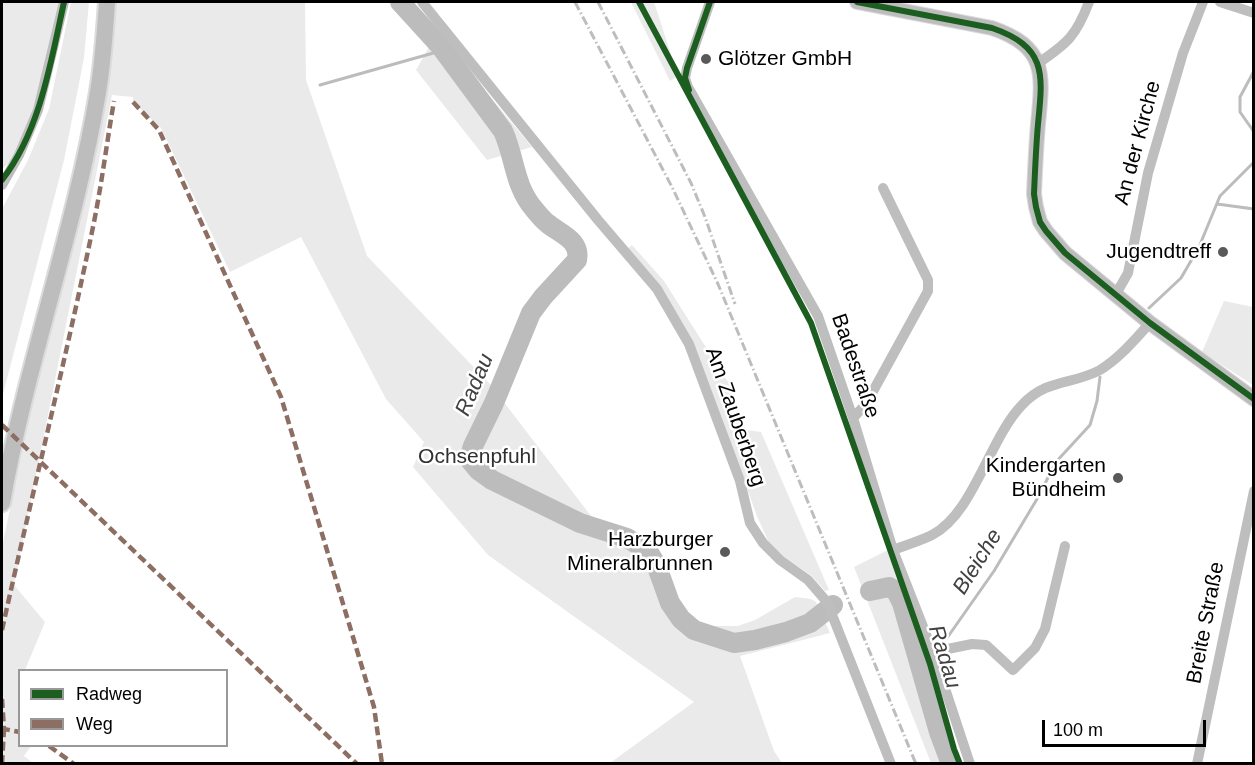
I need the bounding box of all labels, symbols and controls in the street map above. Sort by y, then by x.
place label: Glötzer GmbH [718,46,852,72]
marker: Glötzer GmbH [699,52,713,66]
street label: An der Kirche [1109,78,1167,208]
place label: Jugendtreff [1106,239,1211,265]
marker: Jugendtreff [1216,245,1230,259]
street label: Badestraße [825,311,885,421]
street label: Am Zauberberg [699,344,771,490]
water label: Radau [450,350,500,420]
park label: Ochsenpfuhl [418,444,536,470]
place label: Kindergarten Bündheim [986,453,1106,503]
marker: Kindergarten Bündheim [1111,471,1125,485]
water label: Bleiche [948,524,1008,600]
place label: Harzburger Mineralbrunnen [567,527,713,577]
marker: Harzburger Mineralbrunnen [718,545,732,559]
street label: Breite Straße [1182,560,1230,686]
water label: Radau [922,622,966,692]
legend [18,669,228,747]
text: Radweg [76,684,142,704]
scale bar [1045,708,1208,746]
text: Weg [76,714,113,734]
text: 100 m [1053,720,1103,740]

